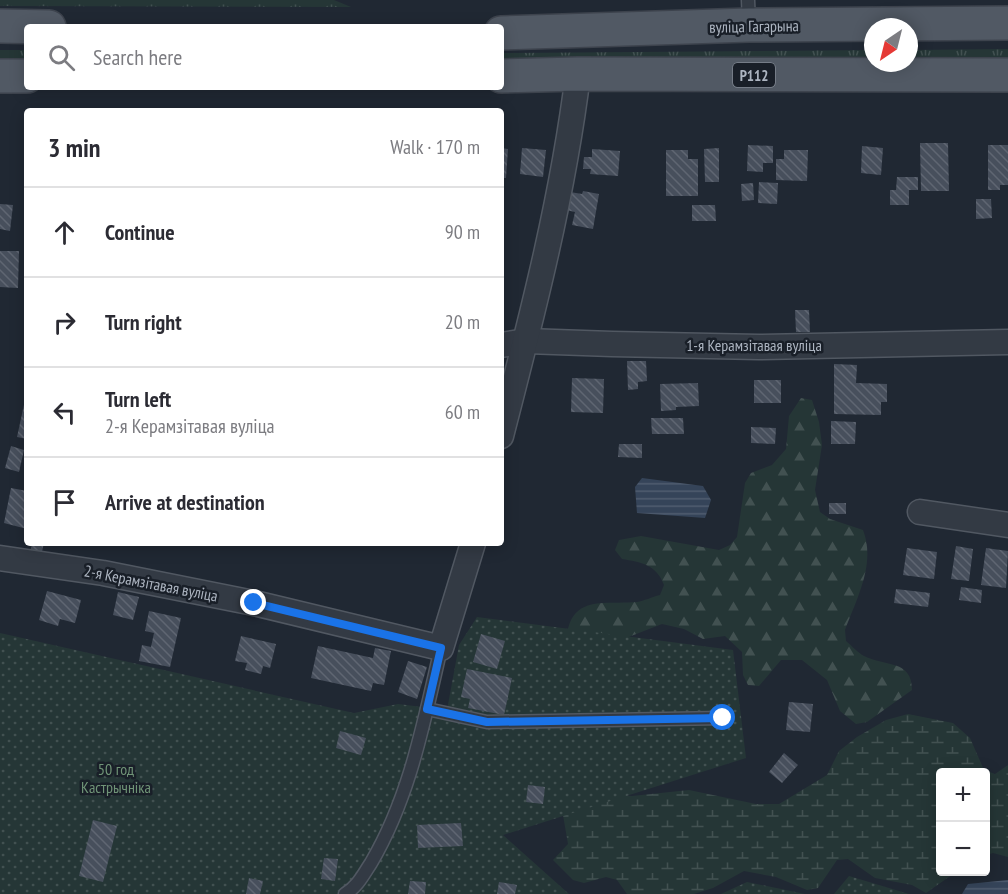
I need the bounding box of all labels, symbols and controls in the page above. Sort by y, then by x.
street label: вуліца Гагарына [709,15,799,37]
north arrow [864,18,918,72]
search box [24,24,504,90]
icon: search [45,41,78,74]
text: Search here [93,43,182,71]
road number: Р112 [733,63,775,87]
text: 3 min [48,131,101,164]
text: Walk · 170 m [390,134,480,160]
icon: ahead [48,216,81,249]
text: Continue [105,218,175,246]
text: 90 m [445,219,480,245]
icon: right [48,306,81,339]
text: Turn right [105,308,182,336]
text: 20 m [445,309,480,335]
street label: 1-я Керамзітавая вуліца [686,335,822,355]
text: Turn left [105,385,171,413]
icon: left [48,396,81,429]
text: 60 m [445,399,480,425]
text: 2-я Керамзітавая вуліца [105,413,275,439]
icon: arrive [48,486,81,519]
text: Arrive at destination [105,488,265,516]
street label: 2-я Керамзітавая вуліца [83,560,219,606]
route end [240,589,266,615]
route start [709,704,735,730]
park label: 50 год Кастрычніка [81,759,151,797]
map controls [936,768,990,876]
button: + [936,768,990,822]
button: − [936,822,990,876]

